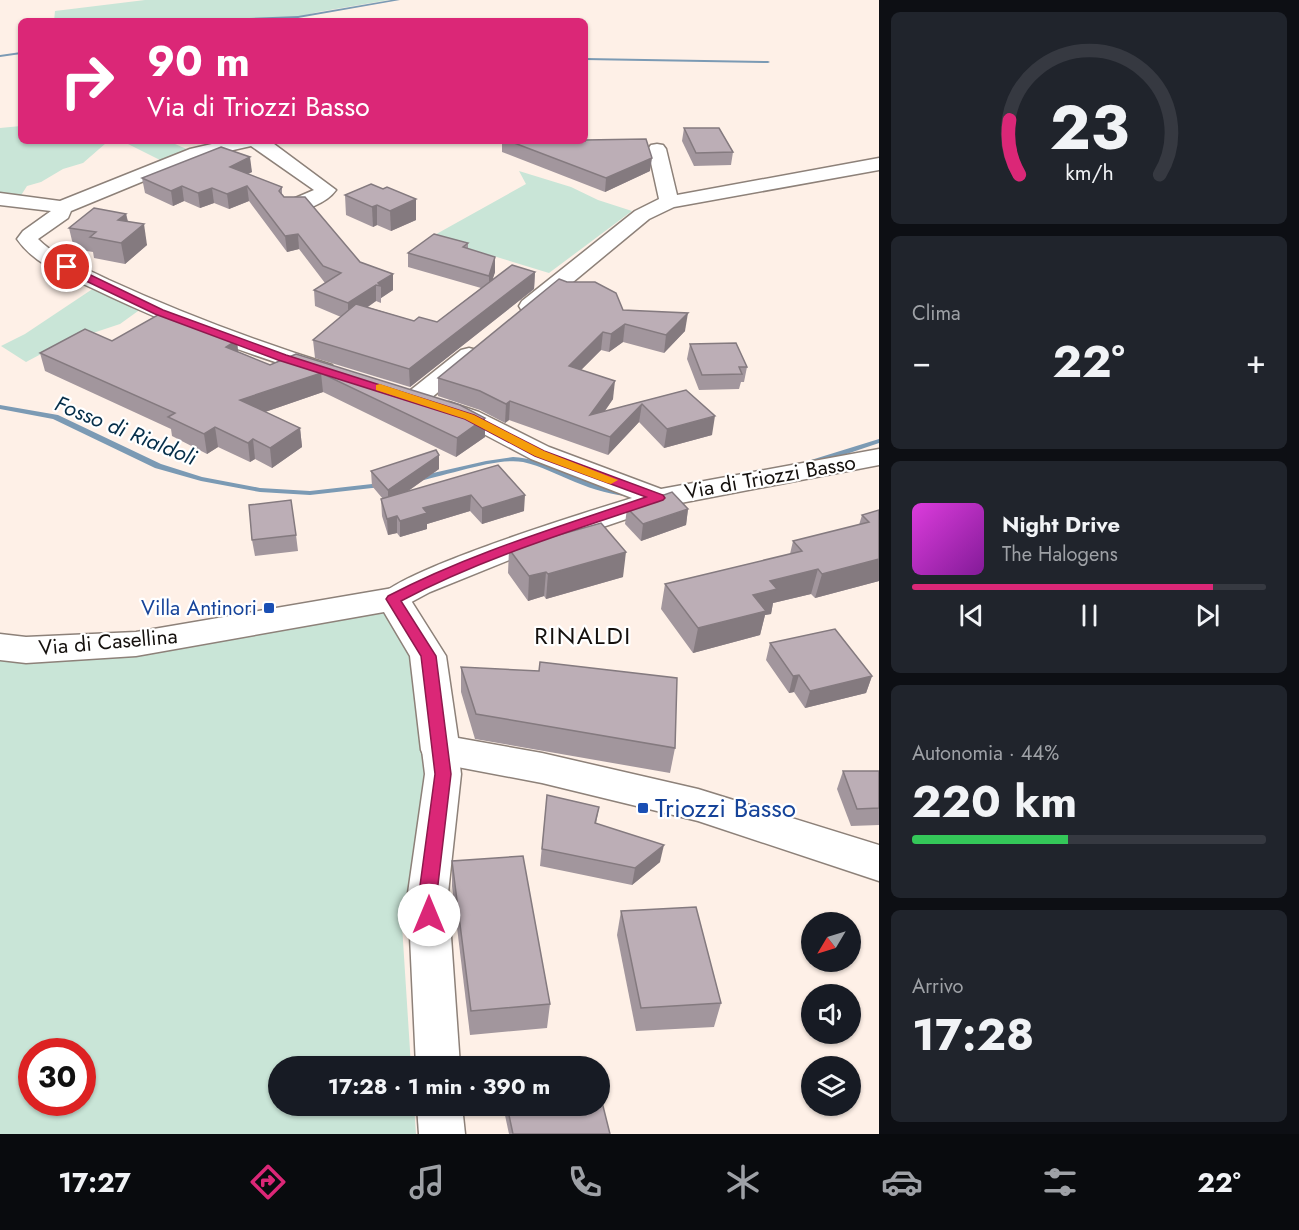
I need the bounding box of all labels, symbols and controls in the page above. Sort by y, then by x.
text: 90 m [147,31,250,92]
icon: right [48,42,126,120]
text: 23 [1049,82,1129,172]
text: Via di Triozzi Basso [147,87,370,126]
text: km/h [1065,158,1113,189]
pin [41,241,92,292]
icon: arrive [50,250,83,283]
text: Clima [912,299,961,328]
text: 22° [1052,329,1125,394]
text: − [912,338,931,385]
text: + [1246,338,1266,385]
water label: Fosso di Rialdoli [50,387,202,473]
street label: Via di Triozzi Basso [682,447,858,507]
text: Night Drive [1002,508,1120,540]
text: The Halogens [1002,540,1118,569]
place label: Villa Antinori [141,593,257,623]
icon: previous [955,599,988,632]
icon: pause [1073,599,1106,632]
icon: next [1191,599,1224,632]
marker: Villa Antinori [262,601,276,615]
district label: RINALDI [534,618,632,653]
street label: Via di Casellina [37,621,179,663]
text: Autonomia · 44% [912,739,1059,768]
text: 220 km [912,769,1077,834]
place label: Triozzi Basso [655,789,796,827]
marker: Triozzi Basso [636,801,650,815]
position arrow [397,883,461,947]
north arrow [801,912,861,972]
map controls [801,912,861,1116]
text: Arrivo [912,972,964,1001]
button: sound [801,984,861,1044]
text: 17:28 [912,1002,1034,1067]
speed limit sign: 30 [18,1038,96,1116]
button: layers [801,1056,861,1116]
text: 17:28 · 1 min · 390 m [328,1070,550,1102]
icon: directions [247,1161,289,1203]
icon: music [406,1161,448,1203]
icon: phone [564,1161,606,1203]
icon: climate [722,1161,764,1203]
icon: car [881,1161,923,1203]
icon: filters [1039,1161,1081,1203]
text: 17:27 [58,1163,131,1202]
text: 22° [1197,1163,1241,1202]

